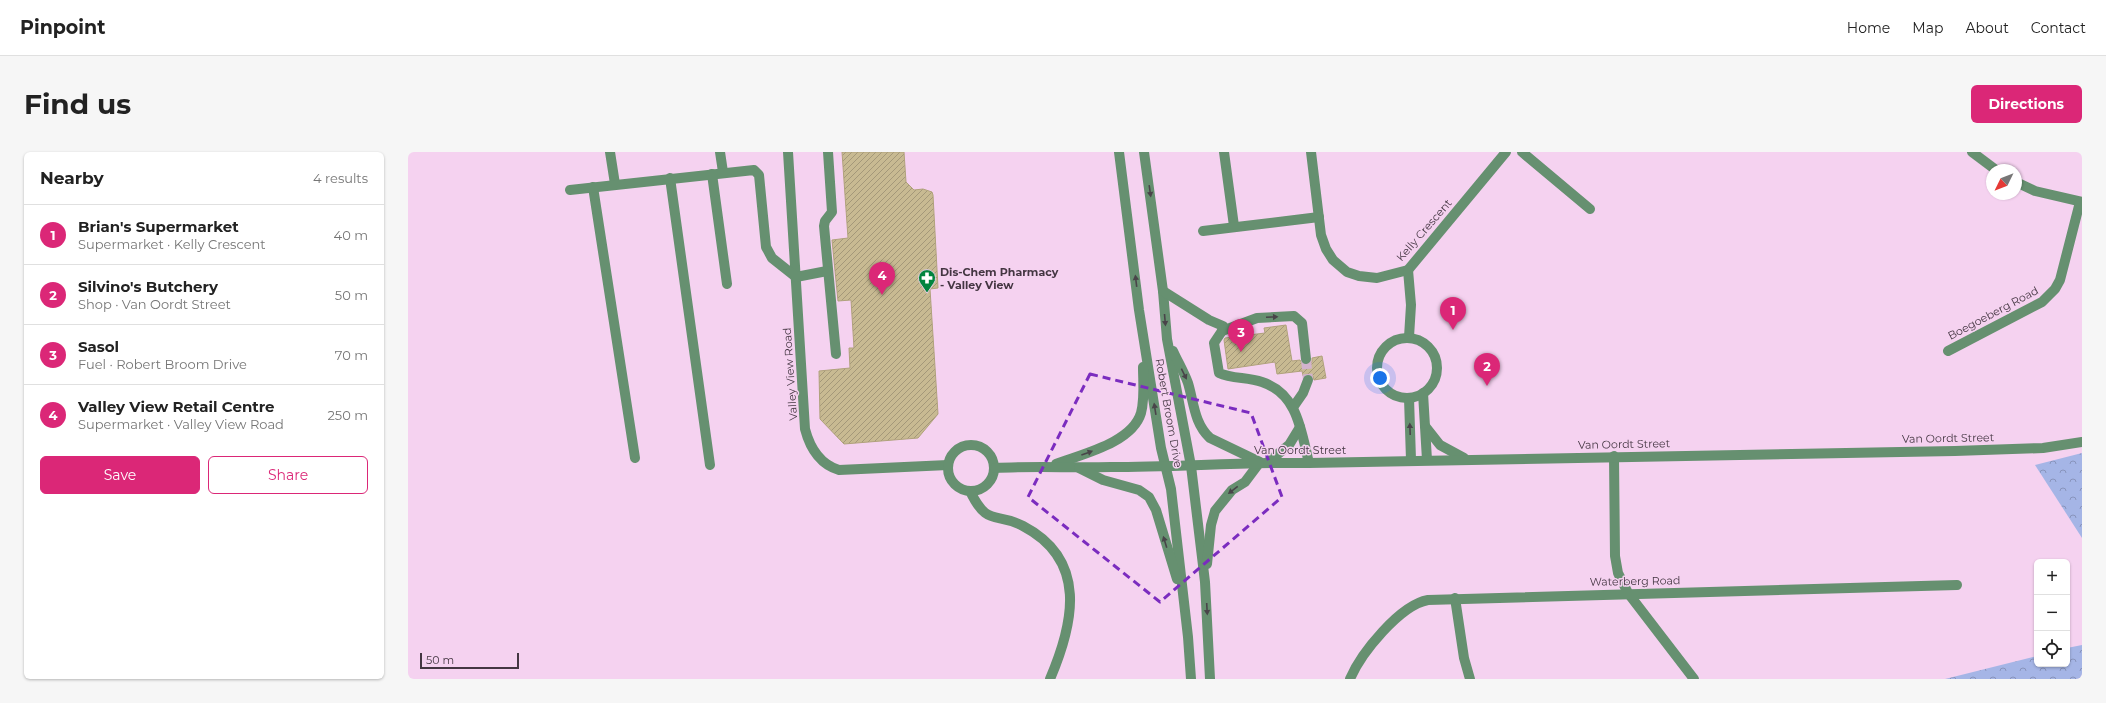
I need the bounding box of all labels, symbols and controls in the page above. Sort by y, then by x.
text: Pinpoint [20,16,105,39]
text: Home [1847,19,1890,37]
text: Map [1912,19,1943,37]
text: About [1965,19,2009,37]
text: Contact [2031,19,2086,37]
button: Directions [1971,85,2082,123]
text: Find us [24,87,131,121]
north arrow [1986,164,2022,200]
text: Nearby [40,168,104,188]
text: 4 results [313,170,368,186]
one-way arrow [1147,185,1153,197]
street label: Kelly Crescent [1393,196,1455,264]
text: Brian's Supermarket [78,217,239,236]
text: 1 [50,227,56,243]
text: 40 m [334,227,368,243]
text: Supermarket · Kelly Crescent [78,236,266,252]
pin: 4 [869,262,895,295]
place label: Dis-Chem Pharmacy - Valley View [940,265,1059,292]
pharmacy icon: Dis-Chem Pharmacy - Valley View [917,268,937,293]
one-way arrow [1133,275,1139,287]
text: Silvino's Butchery [78,277,218,296]
street label: Boegoeberg Road [1945,283,2041,343]
text: 2 [49,287,57,303]
text: 50 m [335,287,368,303]
text: Shop · Van Oordt Street [78,296,231,312]
pin: 1 [1440,297,1466,330]
one-way arrow [1162,314,1169,326]
one-way arrow [1266,314,1279,320]
pin: 3 [1228,319,1254,352]
street label: Valley View Road [780,327,800,421]
text: Sasol [78,337,119,356]
text: 3 [49,347,57,363]
text: 70 m [335,347,368,363]
pin: 2 [1474,353,1500,386]
text: Fuel · Robert Broom Drive [78,356,247,372]
street label: Robert Broom Drive [1153,357,1186,469]
one-way arrow [1181,368,1187,380]
your location [1370,368,1390,388]
text: Valley View Retail Centre [78,397,275,416]
one-way arrow [1152,403,1158,415]
text: 4 [49,407,57,423]
text: 250 m [327,407,368,423]
text: Supermarket · Valley View Road [78,416,284,432]
one-way arrow [1407,422,1413,435]
street label: Van Oordt Street [1902,430,1995,446]
street label: Van Oordt Street [1578,436,1671,452]
street label: Van Oordt Street [1254,443,1347,457]
one-way arrow [1082,449,1094,455]
button: Save [40,456,200,494]
button: Share [208,456,368,494]
one-way arrow [1228,486,1239,494]
one-way arrow [1162,536,1168,548]
map controls [2034,559,2070,667]
button: + [2034,559,2070,595]
street label: Waterberg Road [1589,573,1681,589]
button: − [2034,595,2070,631]
one-way arrow [1203,603,1210,615]
button: locate [2034,631,2070,667]
scale bar [420,651,519,670]
text: 50 m [426,653,454,667]

